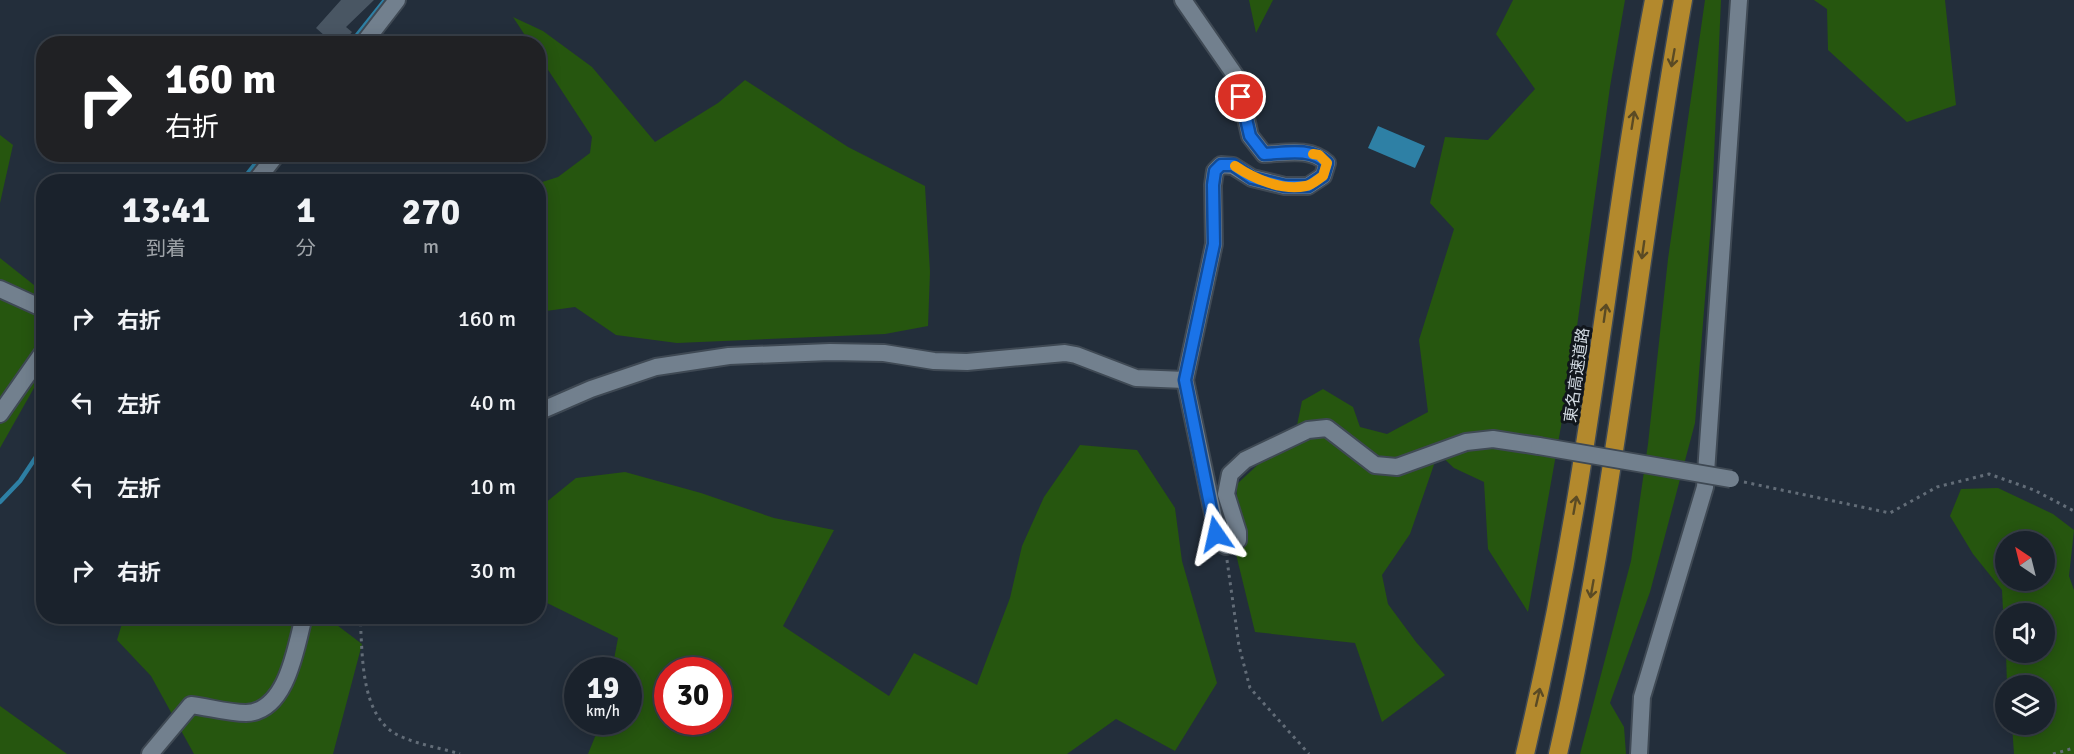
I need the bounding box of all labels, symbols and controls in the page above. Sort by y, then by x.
one-way arrow [1667,47,1678,67]
text: 160 m [165,54,276,105]
icon: right [66,60,144,138]
pin [1215,71,1266,122]
icon: arrive [1224,80,1257,113]
one-way arrow [1628,110,1639,130]
text: 右折 [165,111,219,144]
text: 13:41 [122,188,210,233]
text: 1 [296,188,316,233]
text: 270 [402,190,460,235]
text: m [423,234,439,259]
text: 到着 [146,236,186,261]
text: 分 [296,236,316,261]
one-way arrow [1638,240,1649,260]
icon: right [66,302,99,335]
one-way arrow [1599,303,1610,323]
text: 160 m [458,305,516,332]
text: 右折 [117,307,161,334]
street label: 東名高速道路 [1560,326,1594,424]
icon: left [66,386,99,419]
text: 40 m [470,389,516,416]
text: 左折 [117,391,161,418]
icon: left [66,470,99,503]
text: 10 m [470,473,516,500]
text: 左折 [117,475,161,502]
one-way arrow [1570,496,1581,516]
position arrow [1184,502,1248,566]
north arrow [1995,531,2055,591]
map controls [1995,531,2055,735]
icon: right [66,554,99,587]
text: 30 m [470,557,516,584]
text: 右折 [117,559,161,586]
one-way arrow [1586,578,1597,598]
button: sound [1995,603,2055,663]
speed limit sign: 30 [654,657,732,735]
text: 19 [587,670,619,707]
button: layers [1995,675,2055,735]
one-way arrow [1533,688,1545,707]
text: km/h [586,702,620,720]

